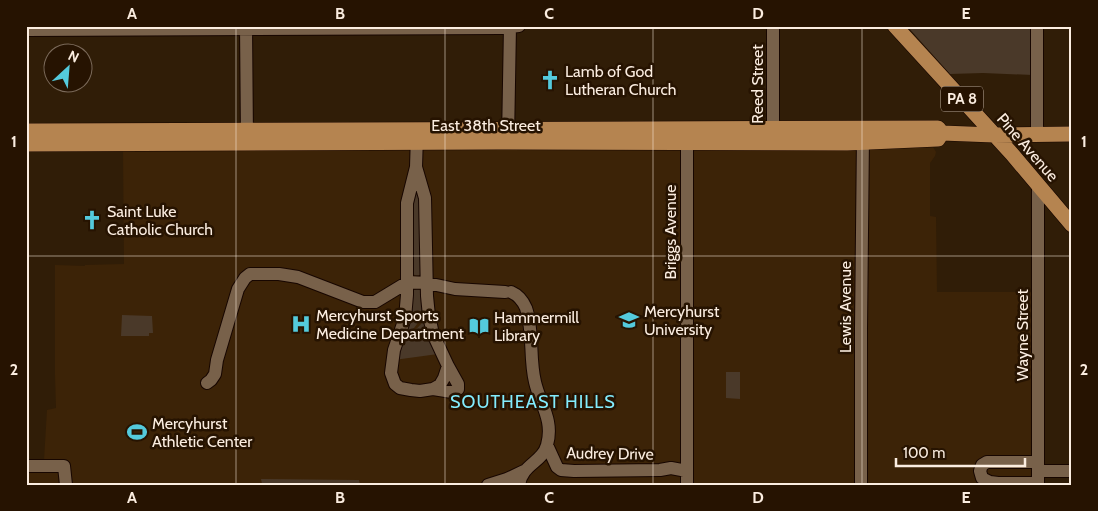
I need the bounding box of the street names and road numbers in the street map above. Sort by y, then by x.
street label: Reed Street [748,44,767,124]
road number: PA 8 [941,86,983,112]
street label: Pine Avenue [993,109,1062,185]
street label: East 38th Street [431,116,541,135]
street label: Briggs Avenue [661,185,680,279]
street label: Lewis Avenue [836,261,855,353]
street label: Wayne Street [1013,288,1032,381]
street label: Audrey Drive [566,443,654,464]

